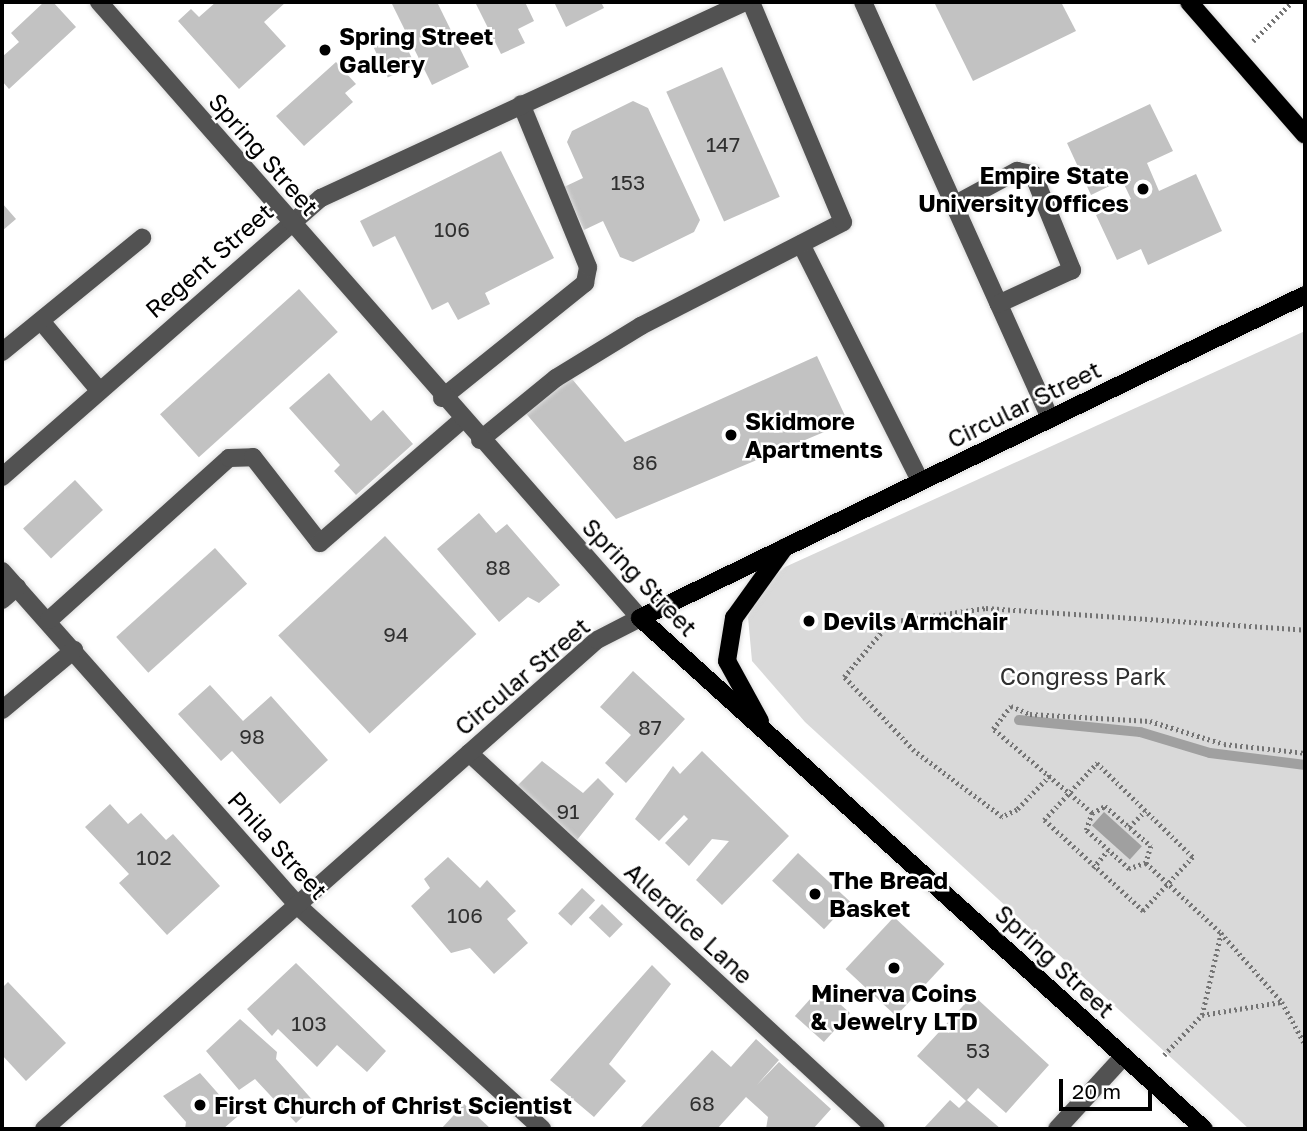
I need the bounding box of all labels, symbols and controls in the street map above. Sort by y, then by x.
place label: Spring Street Gallery [339,22,493,78]
marker: Spring Street Gallery [317,42,333,58]
street label: Spring Street [203,87,325,221]
house number: 147 [706,131,740,157]
place label: Empire State University Offices [918,161,1129,217]
house number: 153 [611,169,645,195]
marker: Empire State University Offices [1135,181,1151,197]
street label: Regent Street [139,197,279,323]
house number: 106 [434,216,470,242]
street label: Circular Street [943,354,1105,454]
place label: Skidmore Apartments [745,407,883,463]
marker: Skidmore Apartments [723,427,739,443]
house number: 86 [632,449,658,475]
street label: Spring Street [577,512,703,642]
house number: 88 [485,554,511,580]
place label: Devils Armchair [823,607,1008,635]
street label: Circular Street [449,611,595,741]
marker: Devils Armchair [801,613,817,629]
house number: 94 [383,621,409,647]
park label: Congress Park [1000,662,1166,690]
house number: 87 [638,714,662,740]
house number: 98 [239,723,265,749]
street label: Phila Street [222,785,334,905]
house number: 91 [557,798,579,824]
house number: 102 [136,844,172,870]
street label: Allerdice Lane [619,857,759,989]
place label: The Bread Basket [829,866,948,922]
marker: The Bread Basket [807,886,823,902]
street label: Spring Street [989,898,1121,1024]
house number: 106 [447,902,483,928]
marker: Minerva Coins & Jewelry LTD [886,960,902,976]
place label: Minerva Coins & Jewelry LTD [810,979,978,1035]
house number: 103 [291,1010,327,1036]
house number: 53 [966,1037,990,1063]
scale bar [1062,1064,1155,1108]
text: 20 m [1072,1078,1121,1104]
house number: 68 [689,1090,715,1116]
place label: First Church of Christ Scientist [214,1091,572,1119]
marker: First Church of Christ Scientist [192,1097,208,1113]

